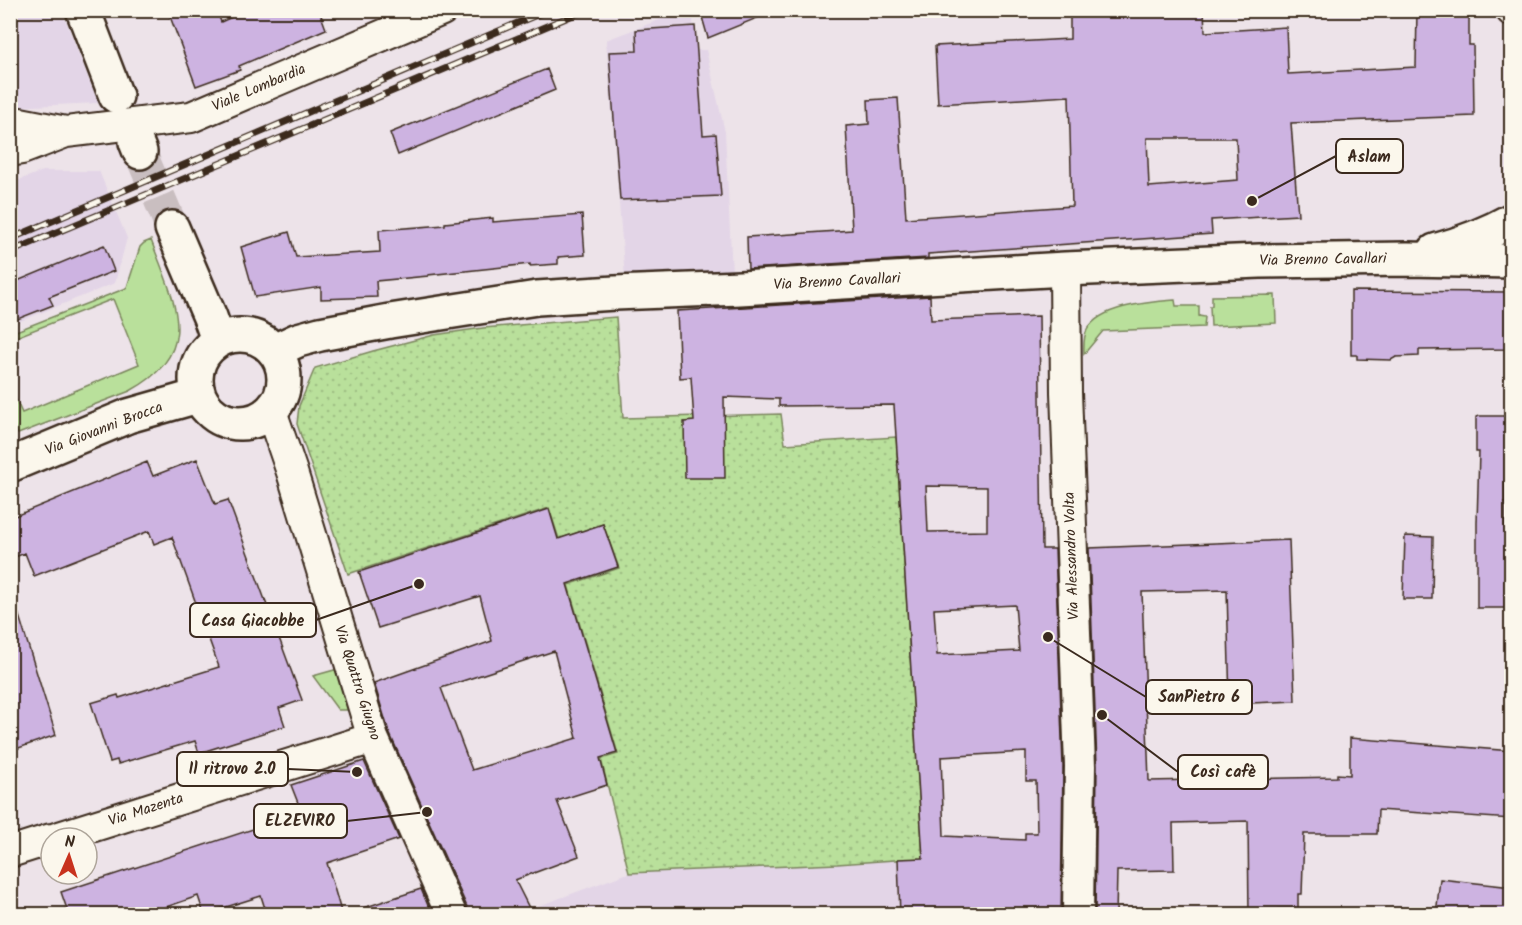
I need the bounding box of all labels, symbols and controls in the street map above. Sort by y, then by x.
street label: Viale Lombardia [208,57,310,119]
callout: Aslam [1336,139,1403,173]
text: Aslam [1347,145,1391,170]
street label: Via Brenno Cavallari [1259,247,1388,273]
street label: Via Brenno Cavallari [773,267,902,297]
street label: Via Giovanni Brocca [41,395,167,463]
street label: Via Alessandro Volta [1058,491,1086,621]
callout: Casa Giacobbe [190,603,316,637]
text: Casa Giacobbe [202,609,305,634]
street label: Via Quattro Giugno [327,622,387,744]
callout: SanPietro 6 [1146,680,1252,714]
text: SanPietro 6 [1158,685,1240,710]
callout: Il ritrovo 2.0 [177,752,288,786]
callout: Così cafè [1178,755,1268,789]
text: Il ritrovo 2.0 [188,757,276,782]
text: Così cafè [1190,760,1256,785]
street label: Via Mazenta [105,787,187,833]
callout: ELZEVIRO [254,804,347,838]
text: ELZEVIRO [265,809,335,834]
north arrow [39,826,99,886]
text: N [64,830,75,855]

